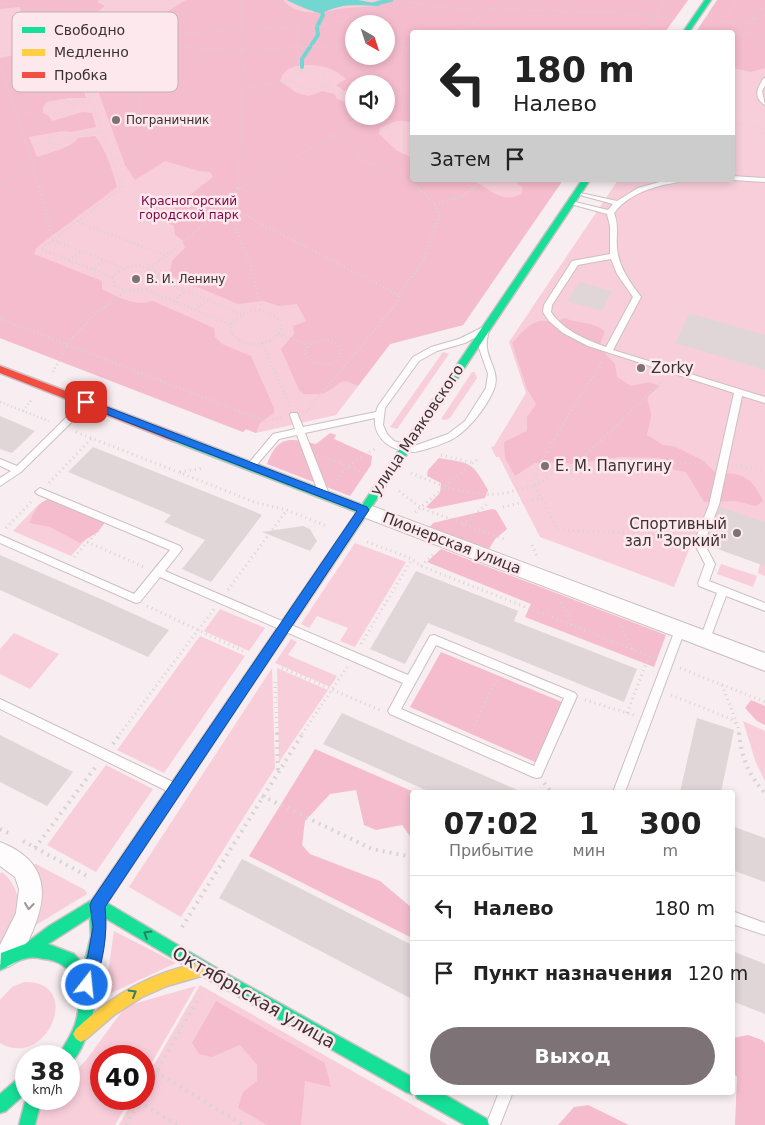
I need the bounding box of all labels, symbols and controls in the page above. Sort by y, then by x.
legend [12,12,178,92]
north arrow [345,15,395,65]
map controls [345,15,395,125]
text: Свободно [54,22,125,38]
text: Медленно [54,44,129,60]
icon: left [430,50,495,115]
text: 180 m [513,50,635,90]
text: Пробка [54,67,108,83]
button: sound [345,75,395,125]
text: Налево [513,91,597,116]
place label: Пограничник [126,113,209,127]
marker: Пограничник [110,114,122,126]
icon: arrive [501,145,529,173]
text: Затем [430,148,491,170]
park label: Красногорский городской парк [139,194,239,222]
place label: В. И. Ленину [146,272,225,286]
marker: В. И. Ленину [130,273,142,285]
place label: Zorky [651,359,694,377]
street label: улица Маяковского [366,361,468,499]
marker: Zorky [635,362,647,374]
pin [65,381,107,423]
icon: arrive [72,388,100,416]
place label: Е. М. Папугину [555,457,672,475]
marker: Е. М. Папугину [539,460,551,472]
street label: Пионерская улица [380,508,524,578]
place label: Спортивный зал "Зоркий" [625,515,727,550]
marker: Спортивный зал "Зоркий" [731,527,743,539]
text: 07:02 [443,806,539,841]
text: 1 [579,806,599,841]
text: 300 [639,806,702,841]
text: Прибытие [449,841,534,860]
text: мин [572,841,605,860]
text: m [662,841,678,860]
icon: left [430,894,458,922]
text: Налево [473,897,554,919]
text: 180 m [654,897,715,919]
one-way arrow [24,902,35,910]
one-way arrow [143,931,152,941]
street label: Октябрьская улица [169,942,339,1052]
position arrow [60,958,112,1010]
icon: arrive [430,959,458,987]
text: Пункт назначения [473,962,672,984]
text: 120 m [687,962,748,984]
one-way arrow [127,989,136,999]
button: Выход [430,1027,715,1085]
speed limit sign: 40 [90,1045,155,1110]
text: 38 [30,1057,65,1086]
text: km/h [32,1083,63,1097]

